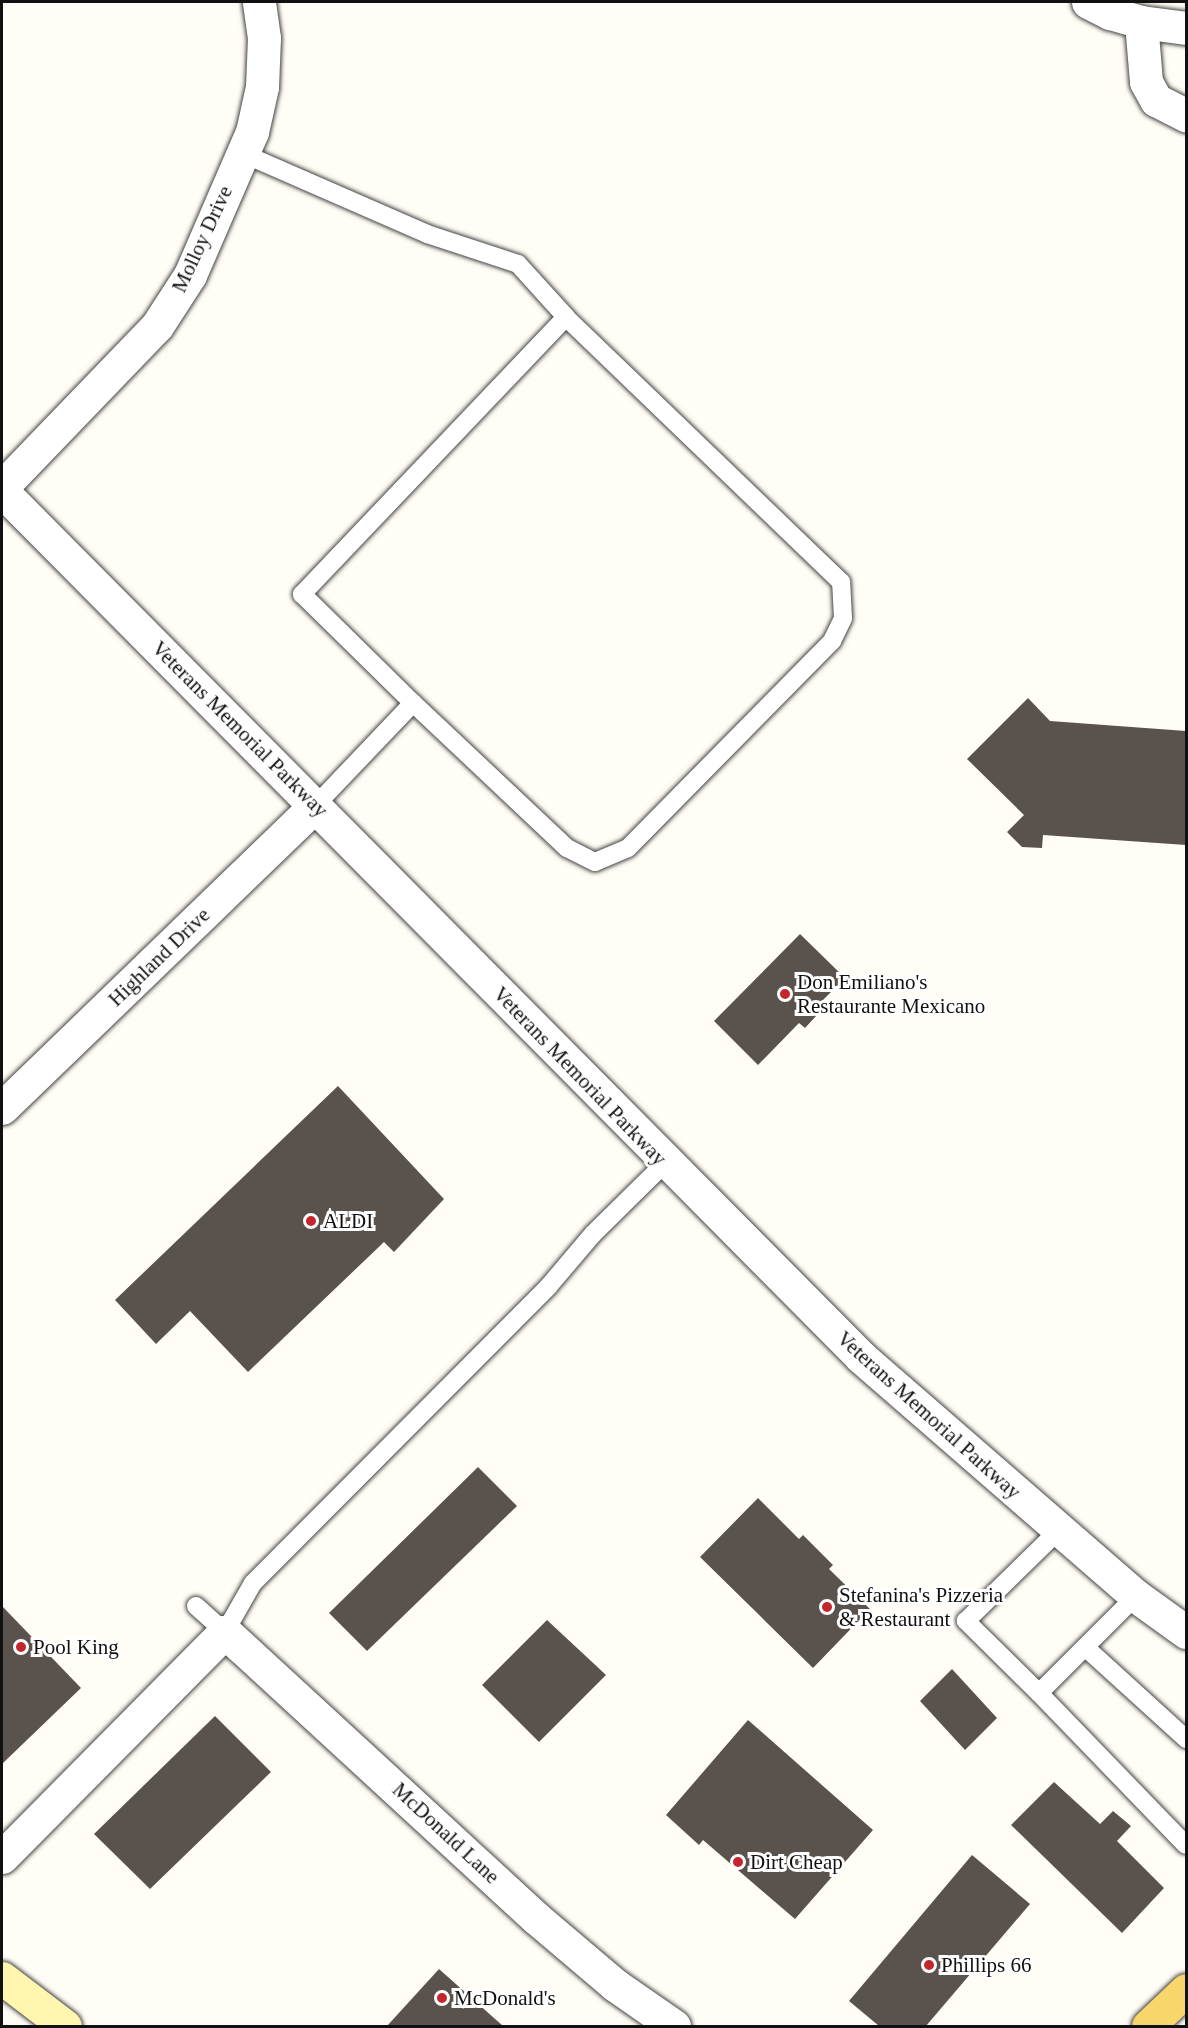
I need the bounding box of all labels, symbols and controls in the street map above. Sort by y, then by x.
street label: Molloy Drive [166,182,238,296]
street label: Veterans Memorial Parkway [147,636,333,822]
street label: Highland Drive [103,902,215,1012]
place label: Don Emiliano's Restaurante Mexicano [797,969,985,1019]
street label: Veterans Memorial Parkway [488,981,672,1171]
marker: Don Emiliano's Restaurante Mexicano [778,987,792,1001]
place label: ALDI [323,1208,373,1234]
marker: ALDI [304,1214,318,1228]
street label: Veterans Memorial Parkway [832,1326,1026,1504]
place label: Stefanina's Pizzeria & Restaurant [839,1582,1003,1632]
marker: Stefanina's Pizzeria & Restaurant [820,1600,834,1614]
place label: Pool King [33,1634,119,1660]
marker: Pool King [14,1640,28,1654]
street label: McDonald Lane [387,1777,505,1889]
place label: Dirt Cheap [750,1849,843,1875]
marker: Dirt Cheap [731,1855,745,1869]
place label: Phillips 66 [941,1952,1031,1978]
marker: Phillips 66 [922,1958,936,1972]
place label: McDonald's [454,1985,556,2011]
marker: McDonald's [435,1991,449,2005]

